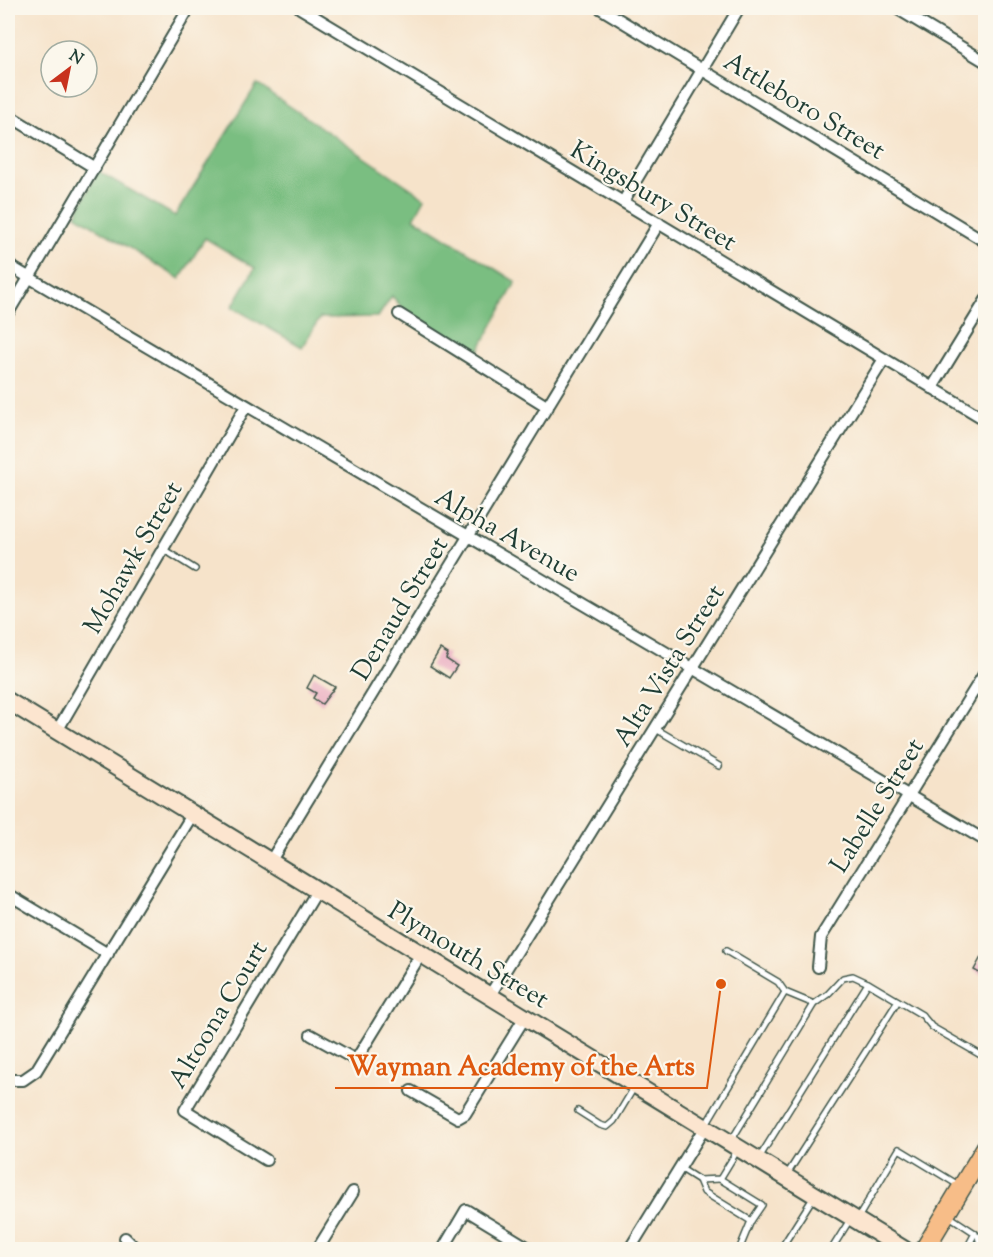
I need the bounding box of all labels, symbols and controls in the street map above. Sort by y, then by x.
north arrow [39,39,99,99]
street label: Attleboro Street [716,44,892,170]
text: N [64,45,87,72]
street label: Kingsbury Street [562,133,743,262]
street label: Mohawk Street [75,475,193,641]
street label: Alpha Avenue [427,480,586,593]
street label: Denaud Street [344,530,459,688]
street label: Alta Vista Street [605,578,735,755]
street label: Labelle Street [822,732,934,881]
street label: Plymouth Street [380,893,555,1019]
street label: Altoona Court [160,934,278,1096]
callout: Wayman Academy of the Arts [335,1043,707,1088]
text: Wayman Academy of the Arts [347,1049,695,1088]

